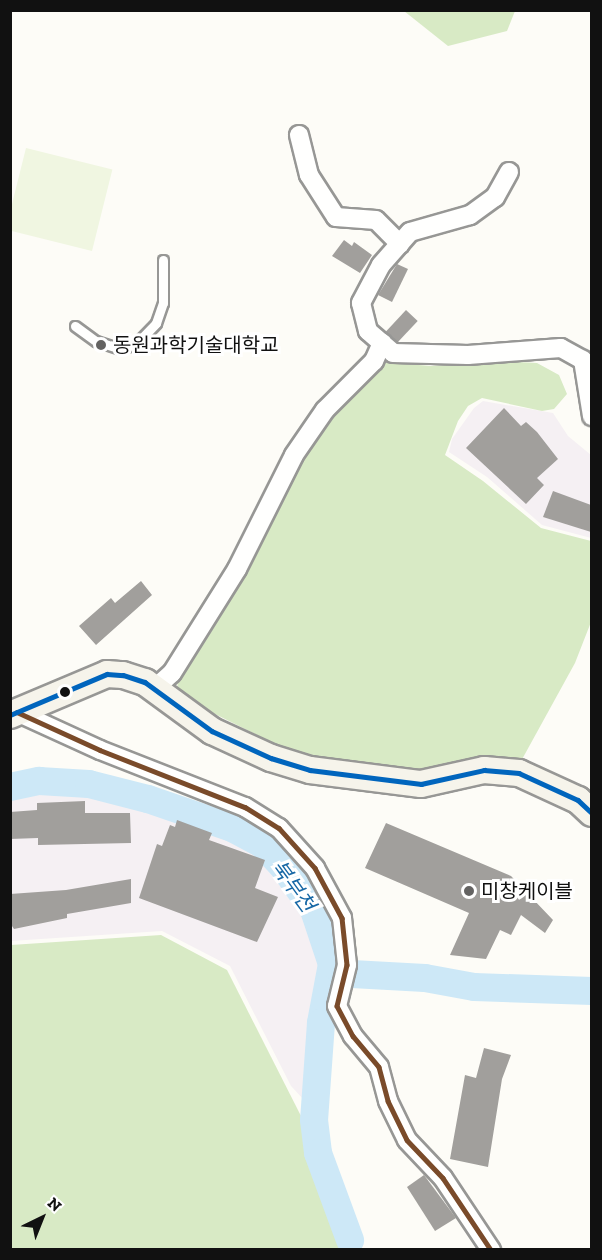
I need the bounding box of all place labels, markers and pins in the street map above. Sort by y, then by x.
place label: 동원과학기술대학교 [113,333,279,357]
marker: 동원과학기술대학교 [94,338,108,352]
unlabelled marker [59,686,71,698]
place label: 미창케이블 [481,879,573,903]
marker: 미창케이블 [462,884,476,898]

